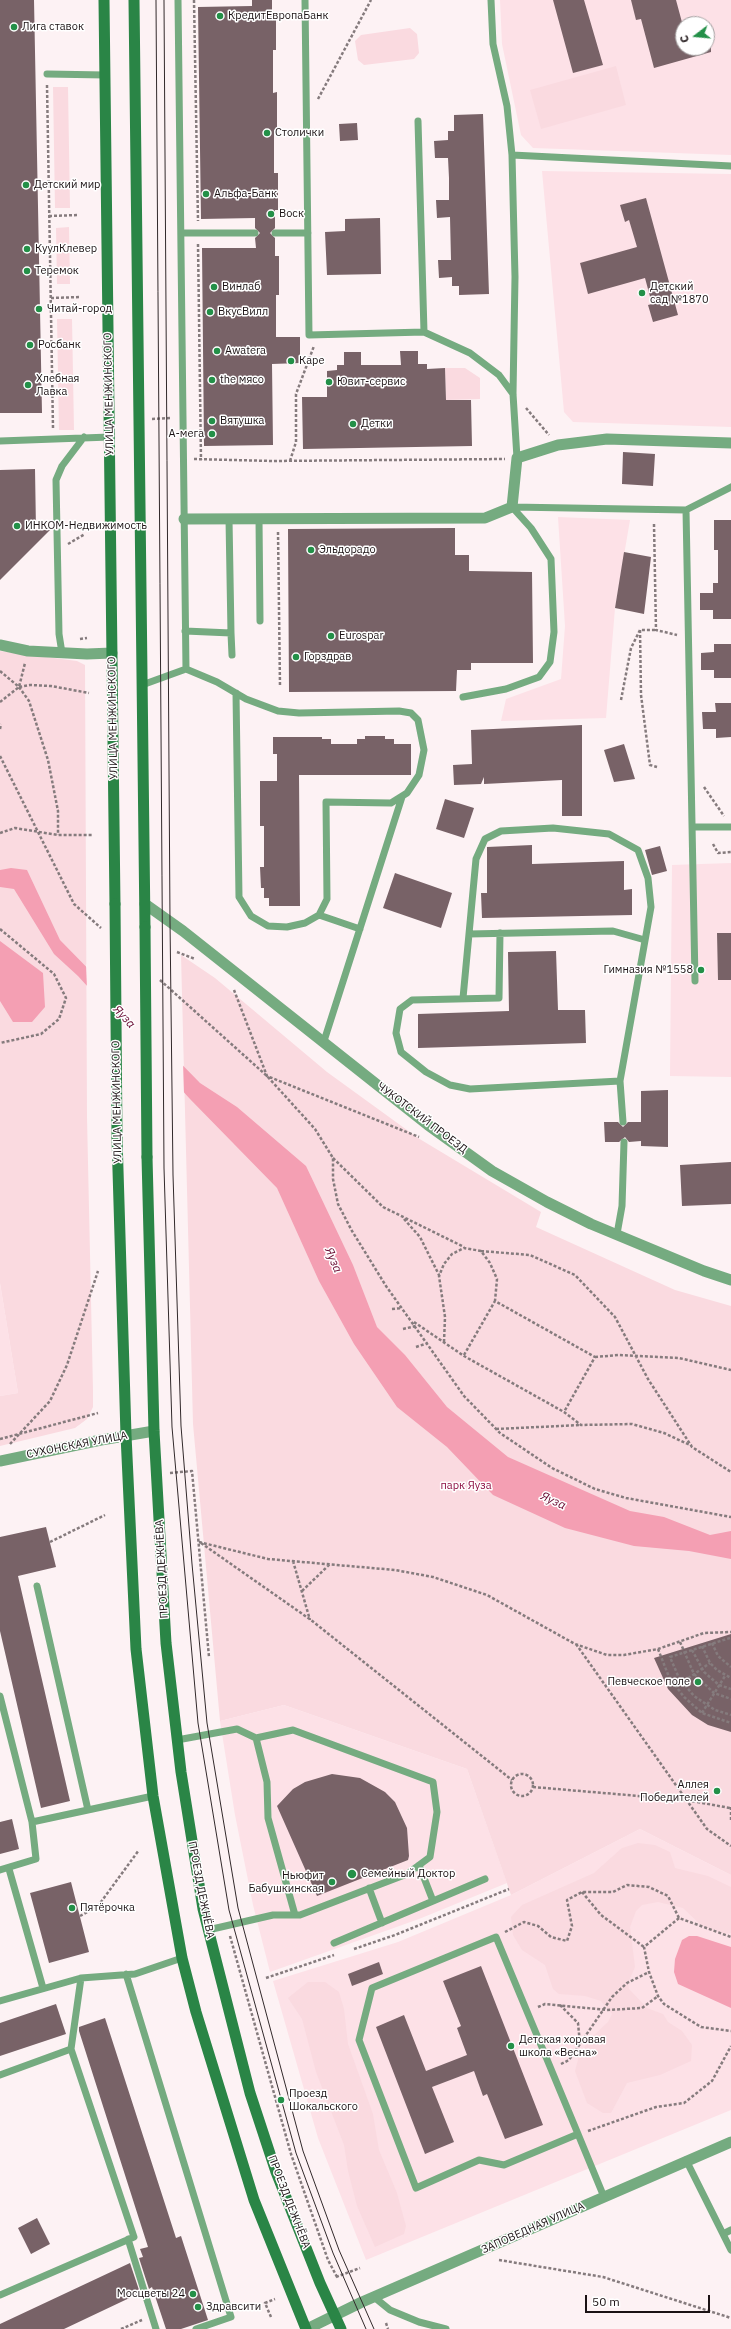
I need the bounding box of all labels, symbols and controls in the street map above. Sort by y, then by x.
place label: КредитЕвропаБанк [228,9,329,23]
marker: КредитЕвропаБанк [215,11,225,21]
north arrow [675,16,715,56]
place label: Лига ставок [22,20,84,34]
marker: Лига ставок [9,22,19,32]
text: С [677,34,692,44]
place label: Столички [275,126,324,140]
marker: Столички [262,128,272,138]
place label: Детский мир [34,178,100,192]
marker: Детский мир [21,180,31,190]
place label: Альфа-Банк [214,187,277,201]
marker: Альфа-Банк [201,189,211,199]
place label: Воск [279,207,304,221]
marker: Воск [266,209,276,219]
place label: КуулКлевер [35,242,97,256]
marker: КуулКлевер [22,244,32,254]
place label: Теремок [35,264,79,278]
marker: Теремок [22,266,32,276]
place label: Винлаб [222,280,260,294]
place label: Детский сад №1870 [650,280,709,306]
marker: Винлаб [209,282,219,292]
marker: Детский сад №1870 [637,288,647,298]
place label: Читай-город [47,302,112,316]
marker: Читай-город [34,304,44,314]
place label: ВкусВилл [218,305,268,319]
marker: ВкусВилл [205,307,215,317]
street label: УЛИЦА МЕНЖИНСКОГО [101,332,117,456]
place label: Росбанк [38,338,81,352]
marker: Росбанк [25,340,35,350]
place label: Awatera [225,344,266,358]
marker: Awatera [212,346,222,356]
place label: Каре [299,354,325,368]
marker: Каре [286,356,296,366]
place label: Хлебная Лавка [36,372,79,398]
place label: the мясо [220,373,264,387]
marker: the мясо [207,375,217,385]
place label: Ювит-сервис [337,375,405,389]
marker: Ювит-сервис [324,377,334,387]
marker: Хлебная Лавка [23,380,33,390]
place label: Вятушка [220,414,264,428]
marker: Вятушка [207,416,217,426]
place label: Детки [361,417,393,431]
marker: Детки [348,419,358,429]
place label: А-мега [169,427,204,441]
marker: А-мега [207,429,217,439]
place label: ИНКОМ-Недвижимость [25,519,147,533]
marker: ИНКОМ-Недвижимость [12,521,22,531]
place label: Эльдорадо [319,543,376,557]
marker: Эльдорадо [306,545,316,555]
place label: Eurospar [339,629,383,643]
marker: Eurospar [326,631,336,641]
place label: Горздрав [304,650,351,664]
marker: Горздрав [291,652,301,662]
street label: УЛИЦА МЕНЖИНСКОГО [105,656,121,780]
place label: Гимназия №1558 [604,963,693,977]
marker: Гимназия №1558 [696,965,706,975]
water label: Яуза [110,1003,138,1031]
street label: УЛИЦА МЕНЖИНСКОГО [109,1040,125,1164]
street label: ЧУКОТСКИЙ ПРОЕЗД [374,1080,470,1156]
water label: Яуза [321,1245,345,1275]
street label: СУХОНСКАЯ УЛИЦА [25,1429,129,1461]
park label: парк Яуза [440,1479,492,1493]
water label: Яуза [538,1489,568,1513]
street label: ПРОЕЗД ДЕЖНЁВА [153,1519,171,1619]
place label: Певческое поле [607,1675,690,1689]
marker: Певческое поле [693,1677,703,1687]
place label: Аллея Победителей [640,1778,709,1804]
marker: Аллея Победителей [712,1786,722,1796]
street label: ПРОЕЗД ДЕЖНЁВА [185,1840,217,1940]
place label: Семейный Доктор [361,1867,455,1881]
marker: Семейный Доктор [346,1868,358,1880]
place label: Ньюфит Бабушкинская [248,1869,324,1895]
marker: Ньюфит Бабушкинская [327,1877,337,1887]
place label: Пятёрочка [80,1901,135,1915]
marker: Пятёрочка [67,1903,77,1913]
place label: Детская хоровая школа «Весна» [519,2033,606,2059]
marker: Детская хоровая школа «Весна» [506,2041,516,2051]
place label: Проезд Шокальского [289,2087,358,2113]
marker: Проезд Шокальского [276,2095,286,2105]
street label: ПРОЕЗД ДЕЖНЁВА [265,2153,313,2251]
street label: ЗАПОВЕДНАЯ УЛИЦА [479,2199,587,2257]
place label: Мосцветы 24 [117,2287,185,2301]
scale bar [587,2287,712,2313]
marker: Мосцветы 24 [188,2289,198,2299]
text: 50 m [592,2294,620,2309]
place label: Здравсити [206,2300,261,2314]
marker: Здравсити [193,2302,203,2312]

